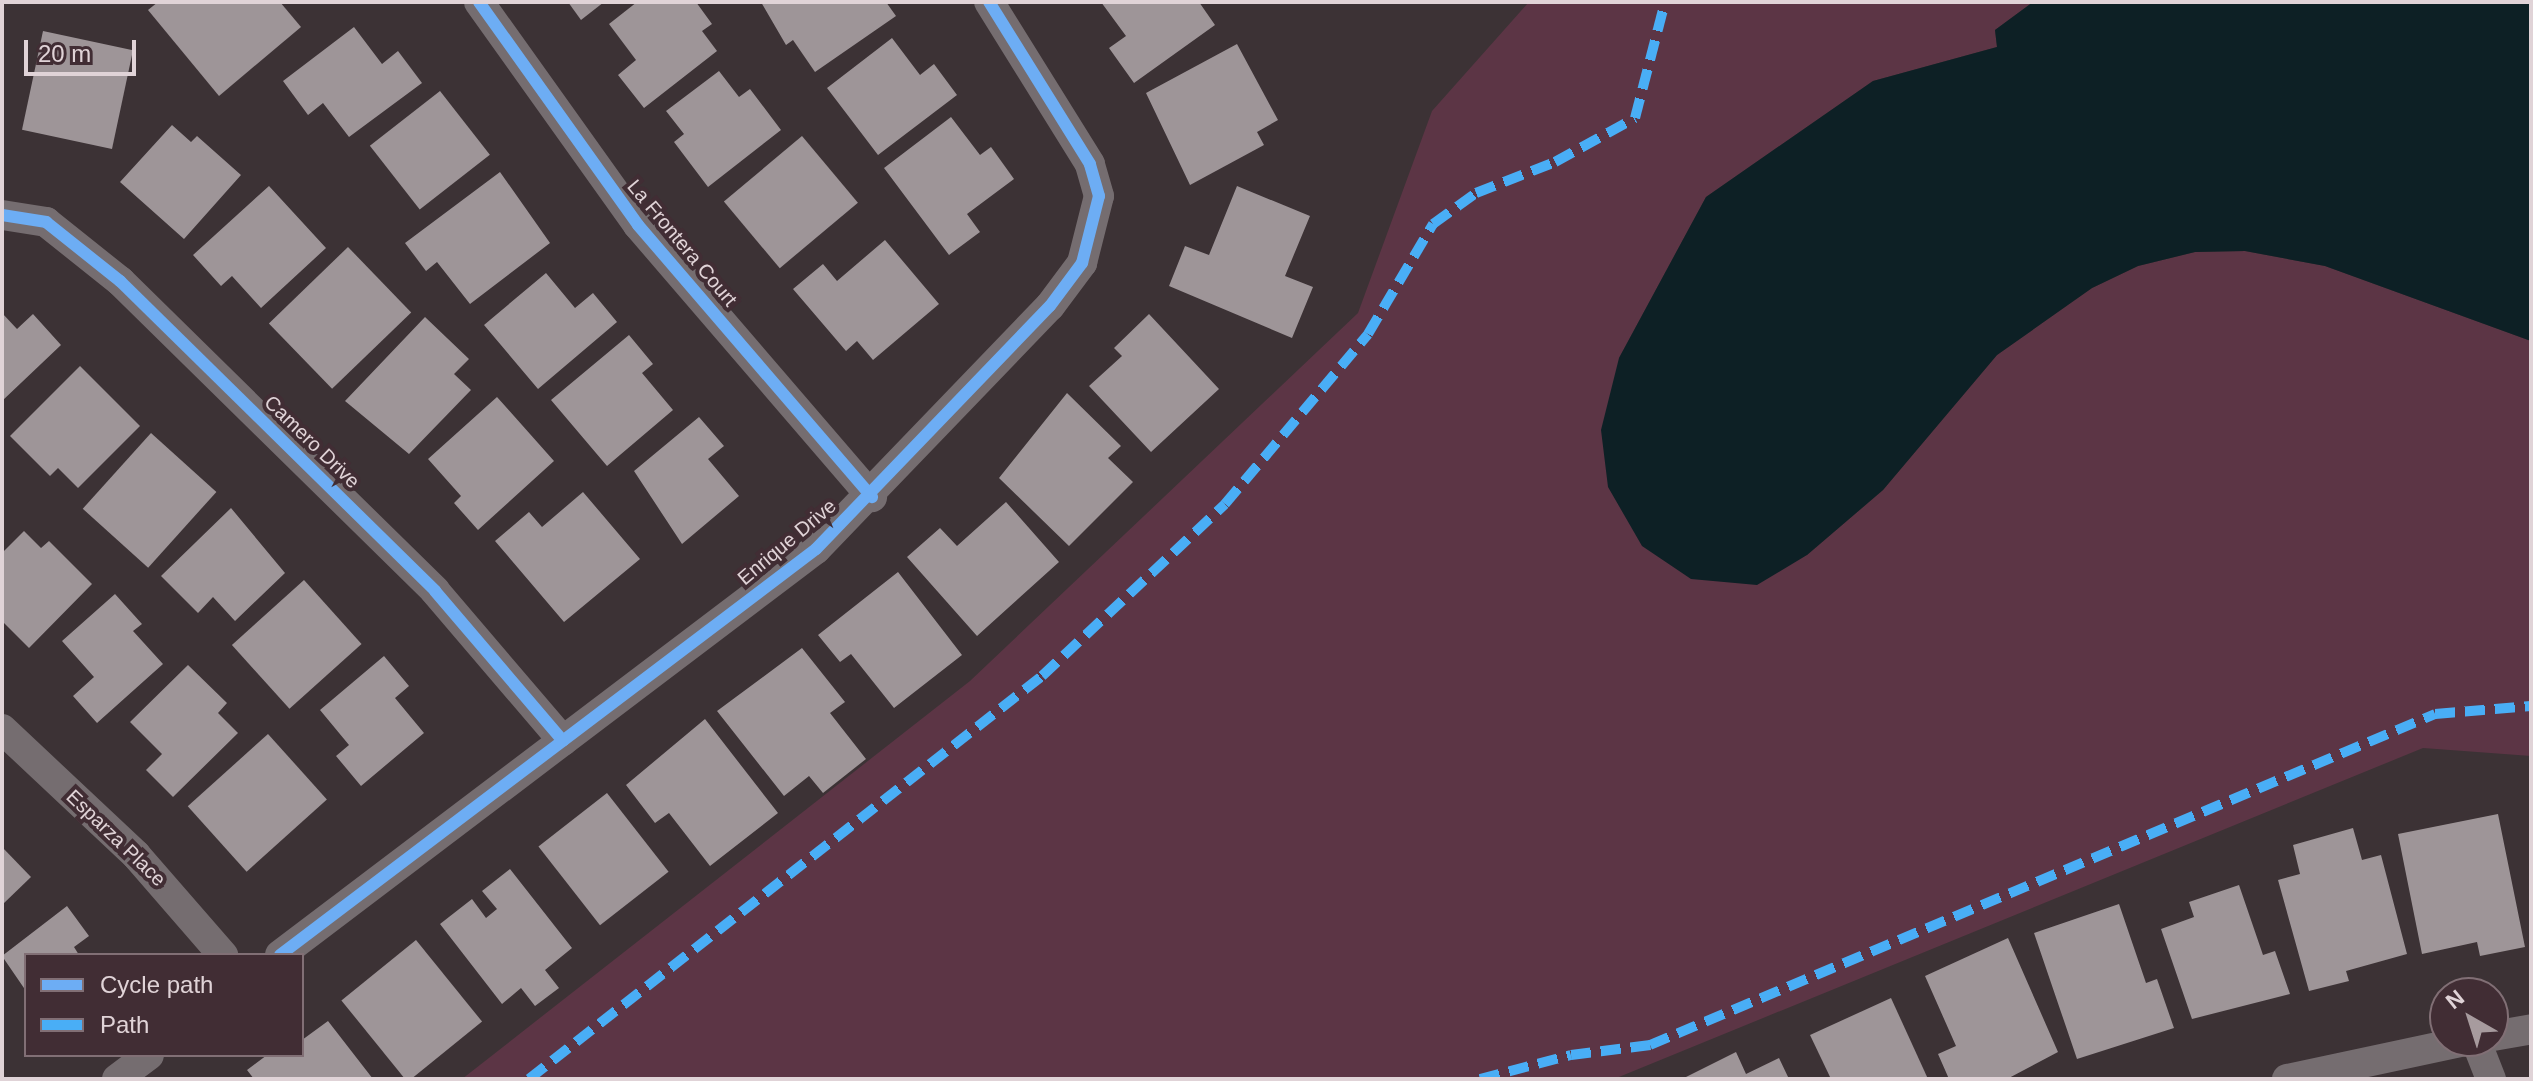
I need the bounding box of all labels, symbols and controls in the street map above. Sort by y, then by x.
scale bar [28,24,140,74]
text: 20 m [38,40,91,67]
street label: La Frontera Court [622,175,742,311]
street label: Camero Drive [259,391,365,493]
street label: Enrique Drive [733,494,841,590]
street label: Esparza Place [61,785,171,891]
legend [24,953,304,1057]
text: Cycle path [100,971,213,998]
north arrow [2429,977,2509,1057]
text: N [2441,985,2469,1014]
text: Path [100,1011,149,1038]

